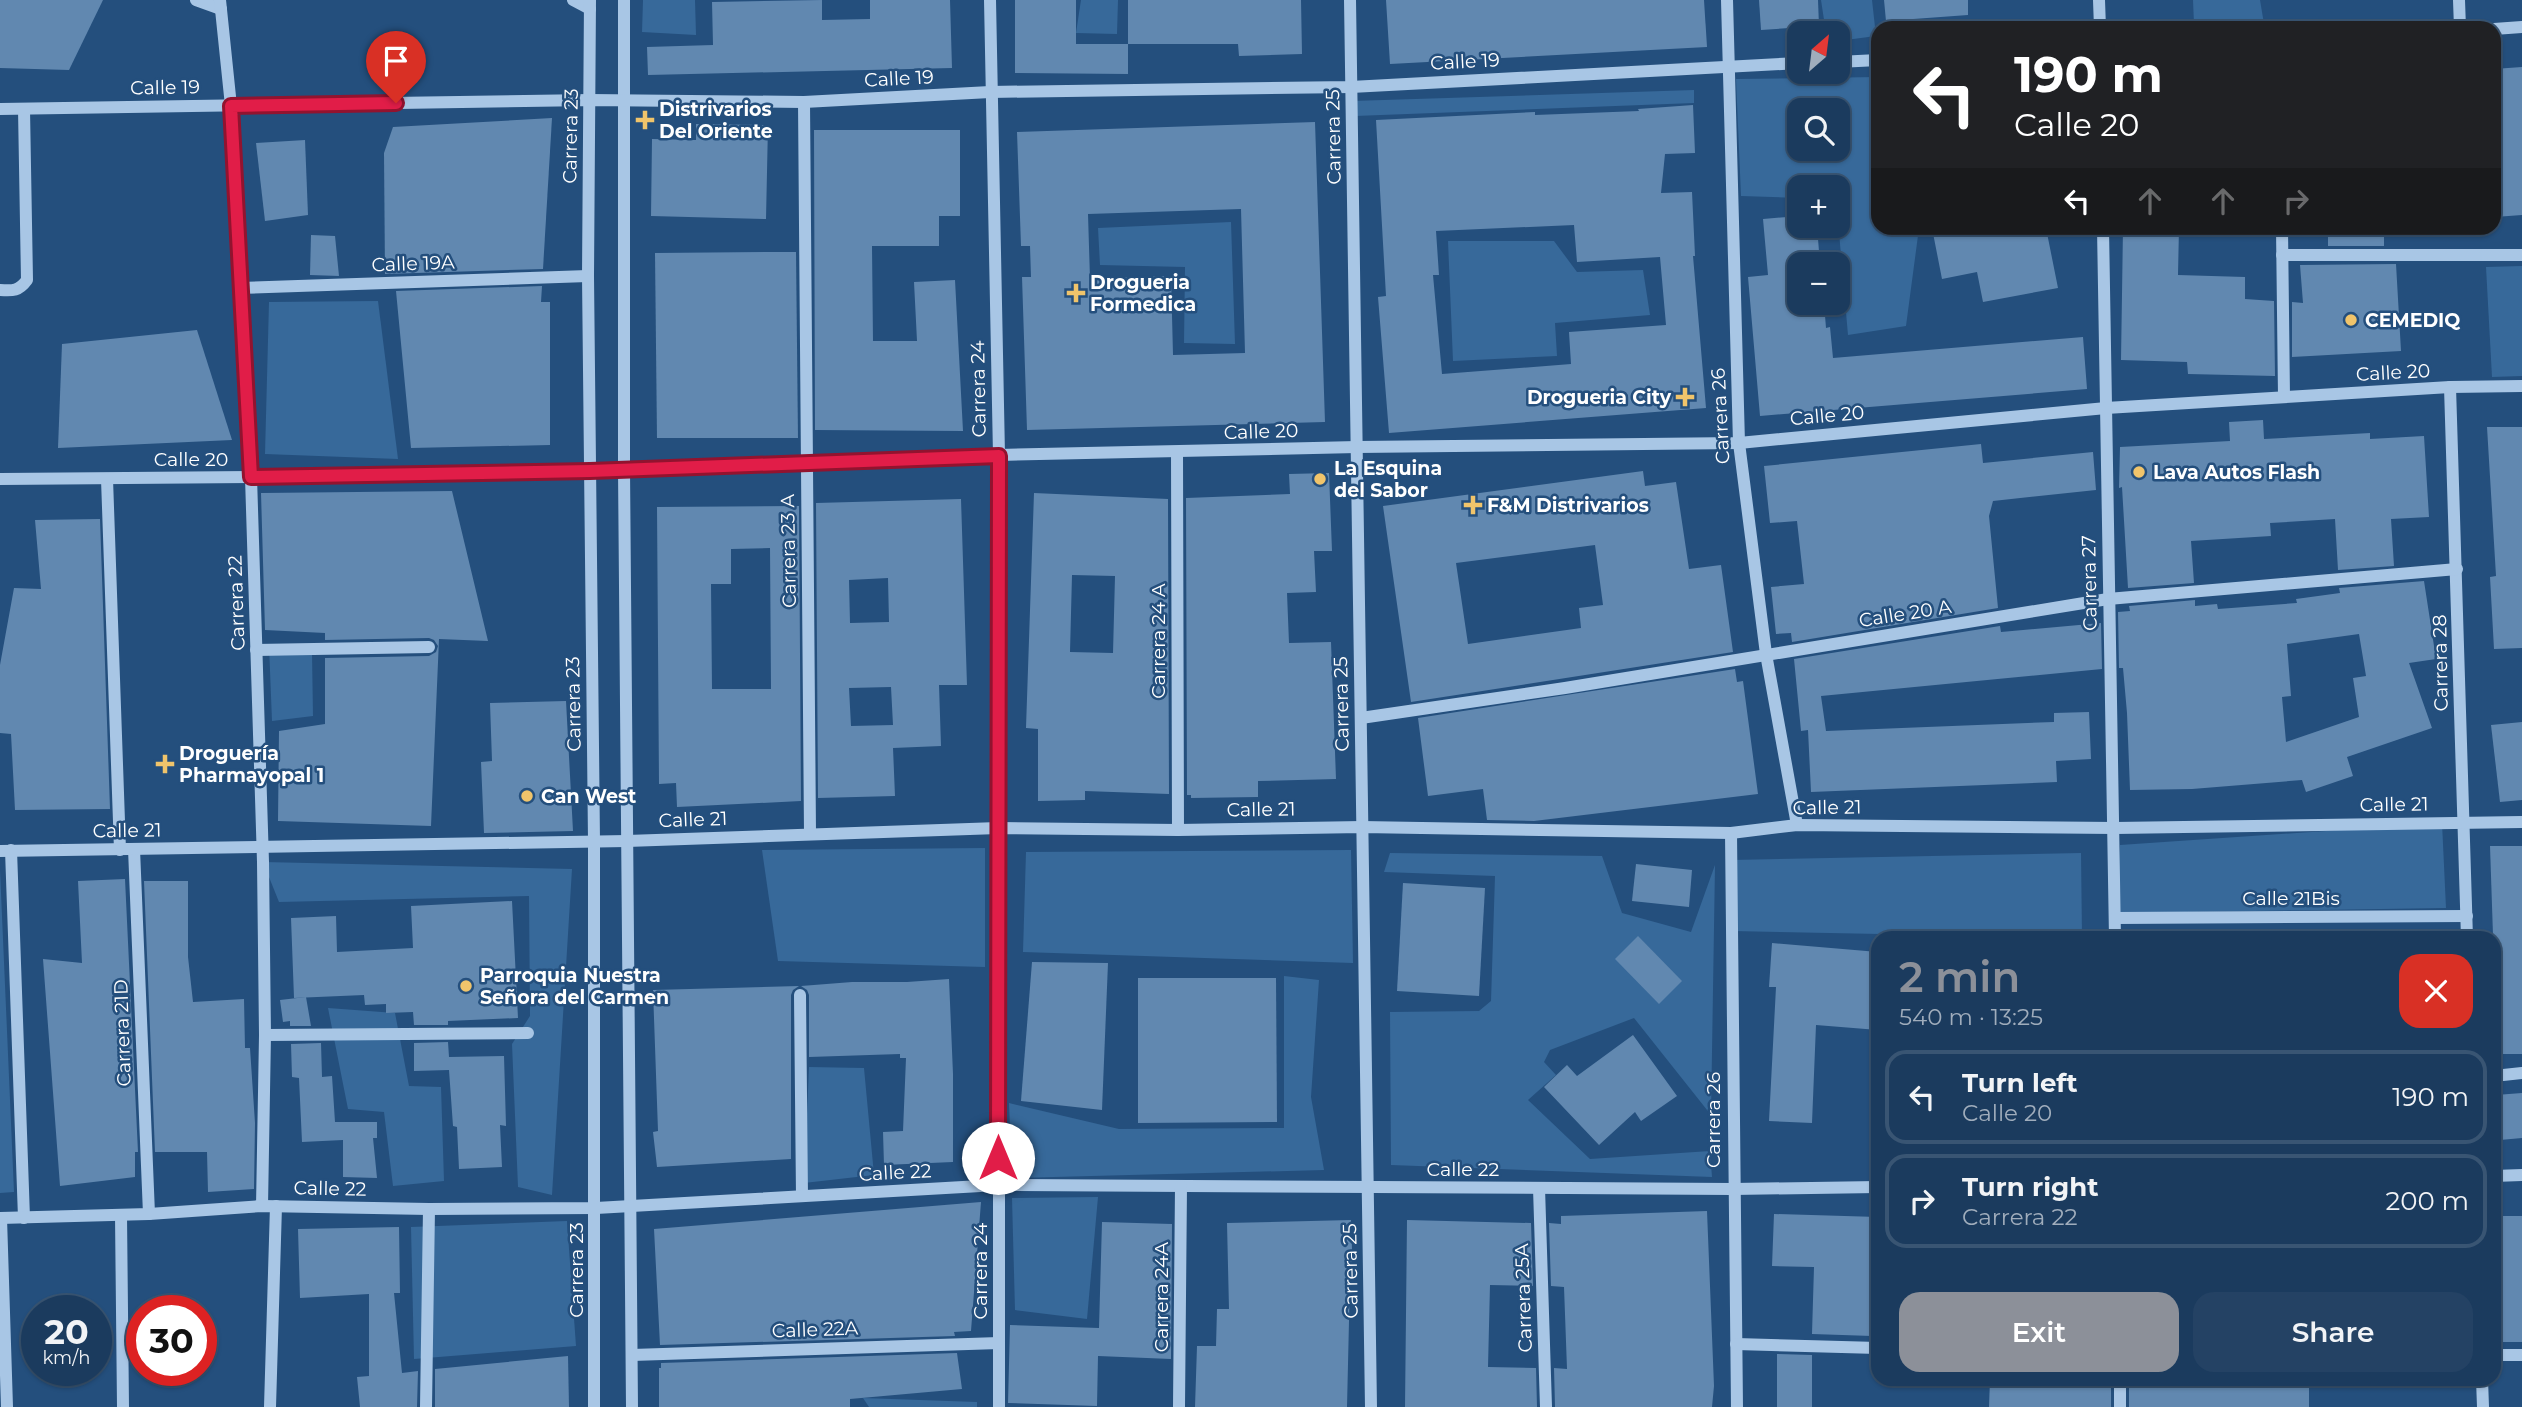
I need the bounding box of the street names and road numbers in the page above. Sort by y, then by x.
street label: Calle 19 [1430,48,1500,75]
street label: Calle 19 [864,65,934,92]
street label: Calle 19 [130,75,200,100]
street label: Carrera 23 [558,88,583,184]
street label: Carrera 25 [1321,89,1346,185]
street label: Calle 19A [371,251,455,276]
street label: Carrera 24 [966,340,991,438]
street label: Calle 20 [2355,359,2431,386]
street label: Carrera 26 [1706,367,1735,465]
street label: Calle 20 [1789,401,1865,430]
street label: Calle 20 [1223,419,1299,444]
street label: Calle 20 [154,448,228,471]
street label: Carrera 23 A [776,493,801,608]
street label: Carrera 27 [2077,535,2102,631]
street label: Carrera 22 [223,555,250,651]
street label: Carrera 24 A [1147,583,1170,699]
street label: Calle 20 A [1857,595,1953,632]
street label: Carrera 28 [2428,614,2453,712]
street label: Carrera 23 [561,656,586,752]
street label: Carrera 25 [1329,656,1354,752]
street label: Calle 21 [2359,792,2429,817]
street label: Calle 21 [1792,795,1862,820]
street label: Calle 21 [1226,797,1296,822]
street label: Calle 21 [658,807,728,832]
street label: Calle 21 [92,818,162,843]
street label: Calle 21Bis [2242,887,2340,910]
street label: Carrera 21D [109,979,136,1087]
street label: Carrera 26 [1702,1072,1725,1168]
street label: Calle 22 [1427,1158,1500,1181]
street label: Calle 22 [858,1159,932,1186]
street label: Calle 22 [293,1176,367,1201]
street label: Carrera 23 [565,1222,588,1318]
street label: Carrera 24 [969,1222,992,1319]
street label: Carrera 25 [1338,1223,1363,1319]
street label: Carrera 24A [1150,1241,1173,1352]
street label: Carrera 25A [1510,1243,1537,1353]
street label: Calle 22A [771,1316,859,1343]

